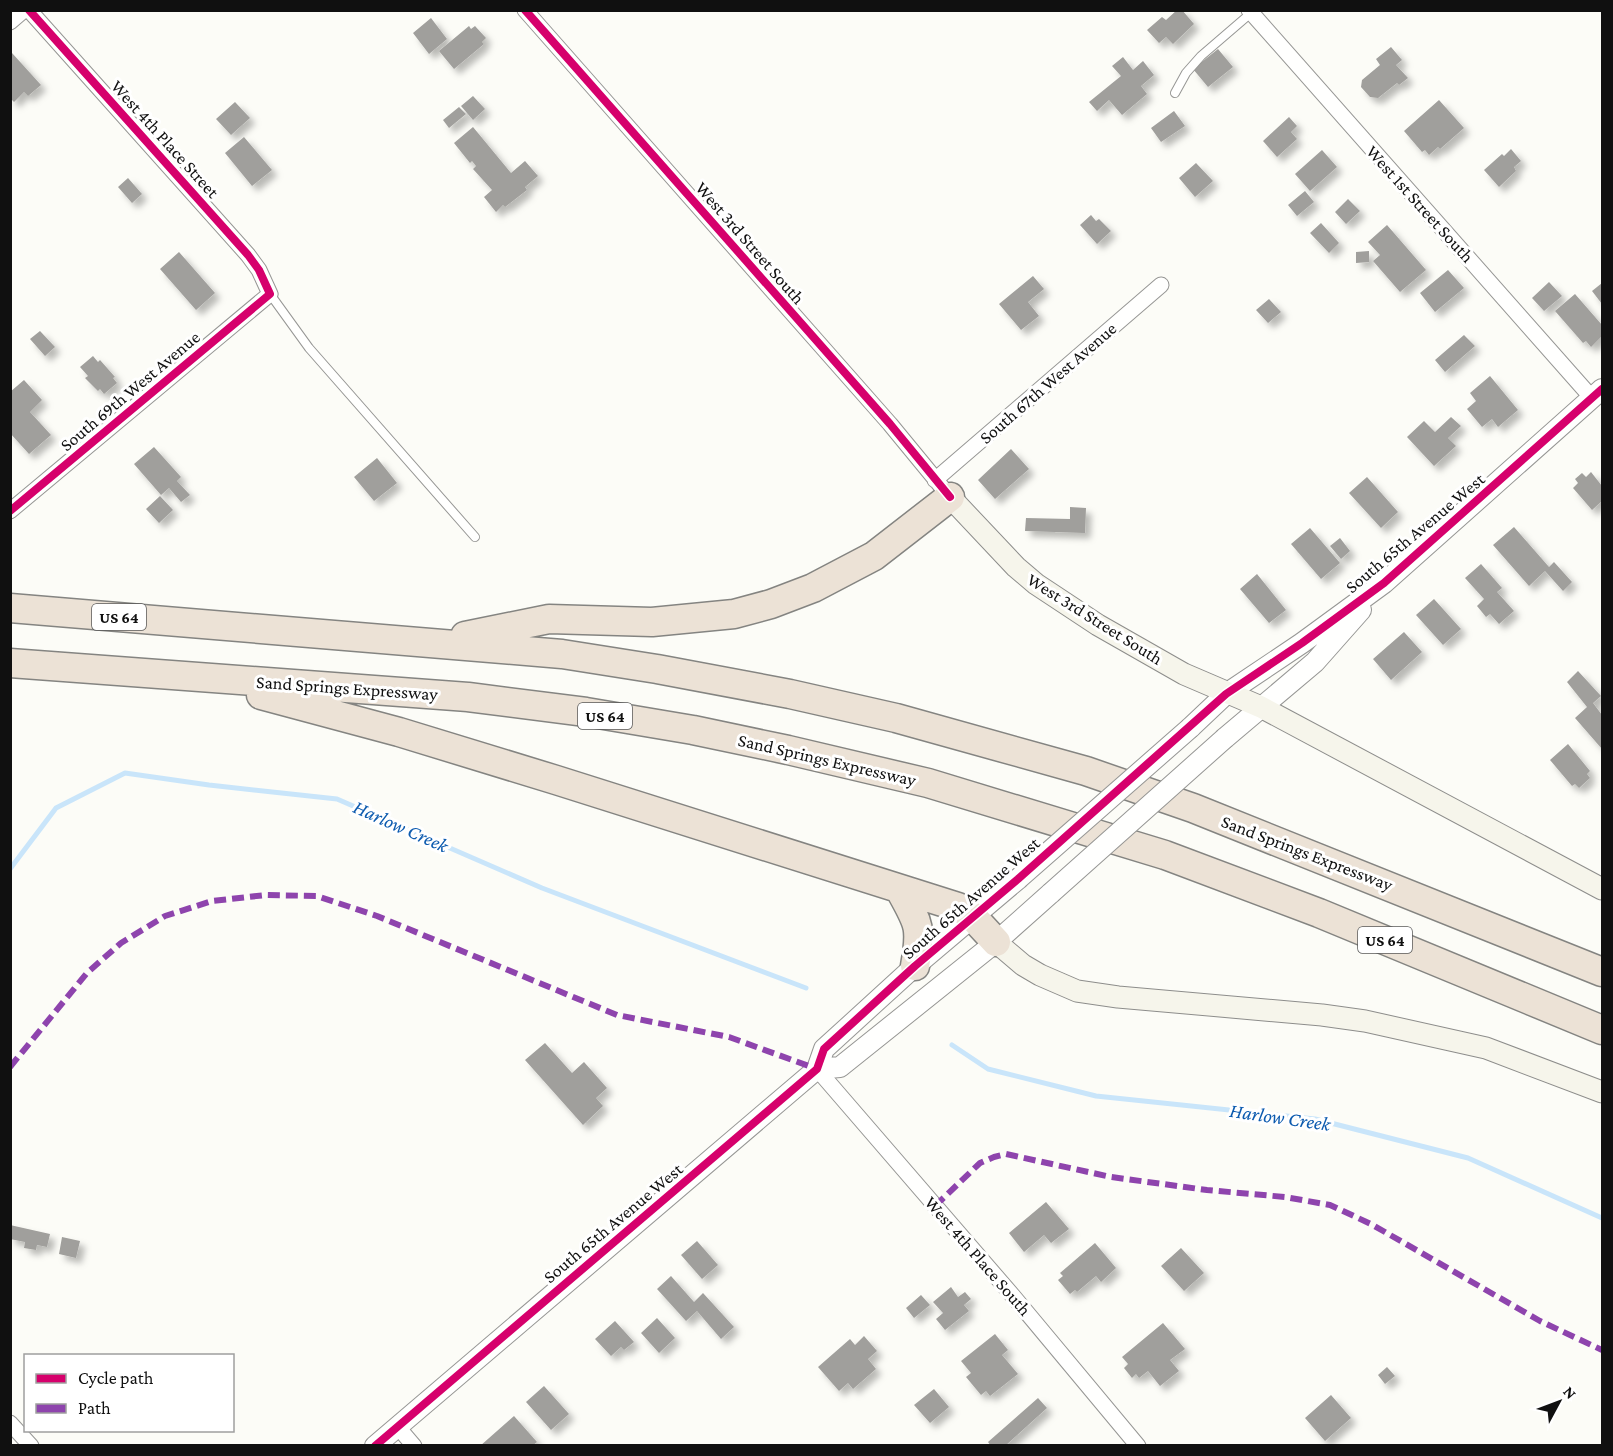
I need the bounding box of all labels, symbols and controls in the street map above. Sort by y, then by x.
street label: West 4th Place Street [107,76,224,203]
street label: West 1st Street South [1362,141,1478,267]
street label: West 3rd Street South [691,178,809,309]
street label: South 67th West Avenue [976,318,1121,448]
street label: South 69th West Avenue [56,327,204,455]
street label: South 65th Avenue West [1341,468,1489,597]
street label: West 3rd Street South [1024,569,1167,669]
road number: US 64 [92,604,146,630]
street label: Sand Springs Expressway [256,672,439,704]
road number: US 64 [578,703,632,729]
street label: Sand Springs Expressway [736,730,919,790]
water label: Harlow Creek [350,795,453,857]
street label: Sand Springs Expressway [1218,811,1396,895]
street label: South 65th Avenue West [898,832,1044,963]
road number: US 64 [1358,927,1412,953]
water label: Harlow Creek [1228,1099,1333,1135]
street label: South 65th Avenue West [539,1158,687,1287]
street label: West 4th Place South [921,1192,1035,1320]
legend [24,1354,234,1432]
text: Cycle path [78,1368,154,1388]
north arrow [1529,1372,1589,1432]
text: N [1560,1383,1580,1402]
text: Path [78,1398,111,1418]

